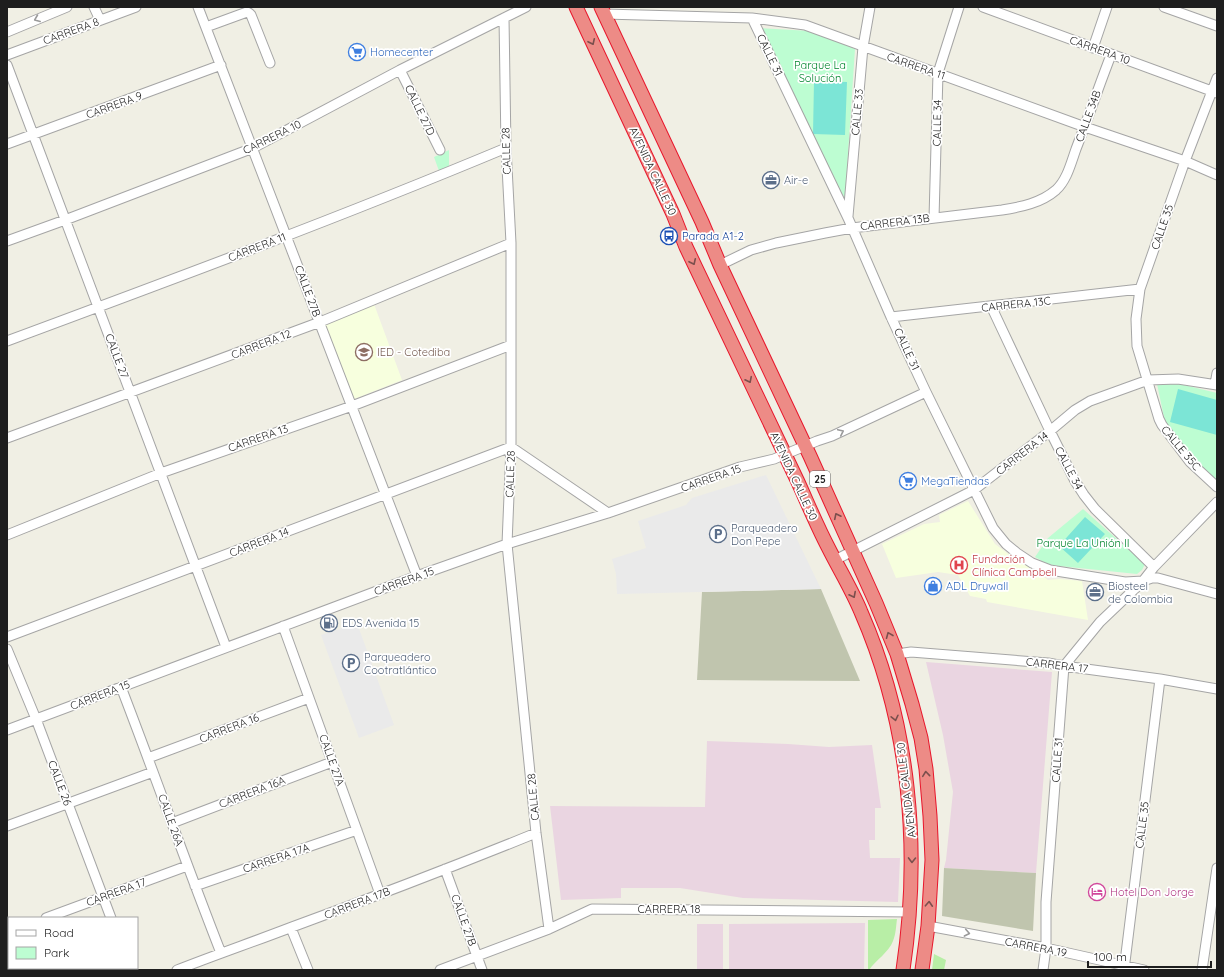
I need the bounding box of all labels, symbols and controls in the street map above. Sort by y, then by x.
street label: CARRERA 8 [41,14,101,48]
one-way arrow [33,15,40,23]
street label: CALLE 31 [754,32,786,78]
street label: CARRERA 10 [1068,33,1132,67]
one-way arrow [587,38,595,46]
supermarket icon: Homecenter [347,42,367,62]
place label: Homecenter [370,45,434,59]
street label: CARRERA 11 [885,49,947,83]
park label: Parque La Solución [794,58,846,85]
street label: CALLE 27D [402,82,438,138]
street label: CARRERA 9 [84,88,144,122]
street label: CALLE 33 [848,88,866,136]
street label: CALLE 34B [1072,88,1104,144]
street label: CALLE 34 [930,99,944,147]
street label: CARRERA 10 [240,117,304,157]
street label: AVENIDA CALLE 30 [626,125,680,217]
street label: CALLE 28 [498,127,514,175]
office icon: Air-e [761,170,781,190]
place label: Air-e [784,173,808,187]
street label: CALLE 35 [1148,202,1176,252]
street label: CARRERA 13B [860,211,930,233]
bus stop icon: Parada A1-2 [659,226,679,246]
place label: Parada A1-2 [682,229,744,243]
street label: CARRERA 11 [226,230,288,264]
one-way arrow [688,258,696,265]
street label: CALLE 27B [292,263,324,319]
street label: CARRERA 13C [981,293,1051,315]
street label: CARRERA 12 [229,326,293,362]
street label: CALLE 31 [891,326,923,372]
street label: CALLE 27 [102,332,132,381]
school or university icon: IED - Cotediba [354,342,374,362]
place label: IED - Cotediba [377,345,450,359]
one-way arrow [744,375,752,383]
street label: CARRERA 13 [226,421,290,455]
street label: CALLE 35C [1158,423,1204,473]
street label: CARRERA 14 [993,428,1051,478]
one-way arrow [837,429,845,437]
street label: AVENIDA CALLE 30 [767,430,821,522]
street label: CALLE 34 [1052,444,1086,492]
street label: CALLE 28 [502,450,518,498]
street label: CARRERA 15 [679,461,743,495]
road number: 25 [810,471,830,487]
supermarket icon: MegaTiendas [898,471,918,491]
place label: MegaTiendas [921,474,989,488]
one-way arrow [834,513,842,521]
place label: Parqueadero Don Pepe [731,521,798,548]
street label: CARRERA 14 [227,524,291,560]
parking icon: Parqueadero Don Pepe [708,524,728,544]
park label: Parque La Unión II [1037,536,1129,550]
place label: Fundación Clínica Campbell [972,552,1057,579]
hospital icon: Fundación Clínica Campbell [949,555,969,575]
street label: CARRERA 15 [372,564,436,598]
shop icon: ADL Drywall [923,576,943,596]
place label: ADL Drywall [946,579,1008,593]
place label: Biosteel de Colombia [1108,579,1173,606]
office icon: Biosteel de Colombia [1085,582,1105,602]
one-way arrow [848,591,856,598]
fuel station icon: EDS Avenida 15 [319,613,339,633]
place label: EDS Avenida 15 [342,616,419,630]
one-way arrow [886,632,894,639]
place label: Parqueadero Cootratlántico [364,650,437,677]
parking icon: Parqueadero Cootratlántico [341,653,361,673]
street label: CARRERA 17 [1025,654,1089,676]
street label: CARRERA 15 [68,677,132,713]
street label: CARRERA 16 [197,710,261,746]
one-way arrow [891,714,899,721]
street label: CALLE 27A [316,732,348,788]
street label: CALLE 31 [1048,737,1066,783]
street label: AVENIDA CALLE 30 [893,742,919,838]
street label: CALLE 26 [45,758,75,808]
one-way arrow [922,771,931,777]
street label: CARRERA 16A [217,773,287,811]
street label: CALLE 28 [524,773,542,821]
street label: CALLE 26A [155,792,187,848]
street label: CALLE 35 [1132,801,1152,849]
street label: CARRERA 17A [241,840,311,876]
one-way arrow [908,857,916,863]
street label: CARRERA 17 [84,875,148,909]
hotel icon: Hotel Don Jorge [1087,882,1107,902]
street label: CARRERA 17B [322,884,392,922]
place label: Hotel Don Jorge [1110,885,1194,899]
street label: CALLE 27B [448,892,480,948]
one-way arrow [925,900,934,907]
street label: CARRERA 18 [638,902,700,916]
legend [8,917,138,969]
text: Road [44,925,74,940]
one-way arrow [963,928,970,937]
street label: CARRERA 19 [1004,934,1068,960]
scale bar [1088,943,1211,969]
text: Park [44,945,69,960]
text: 100 m [1094,949,1127,964]

